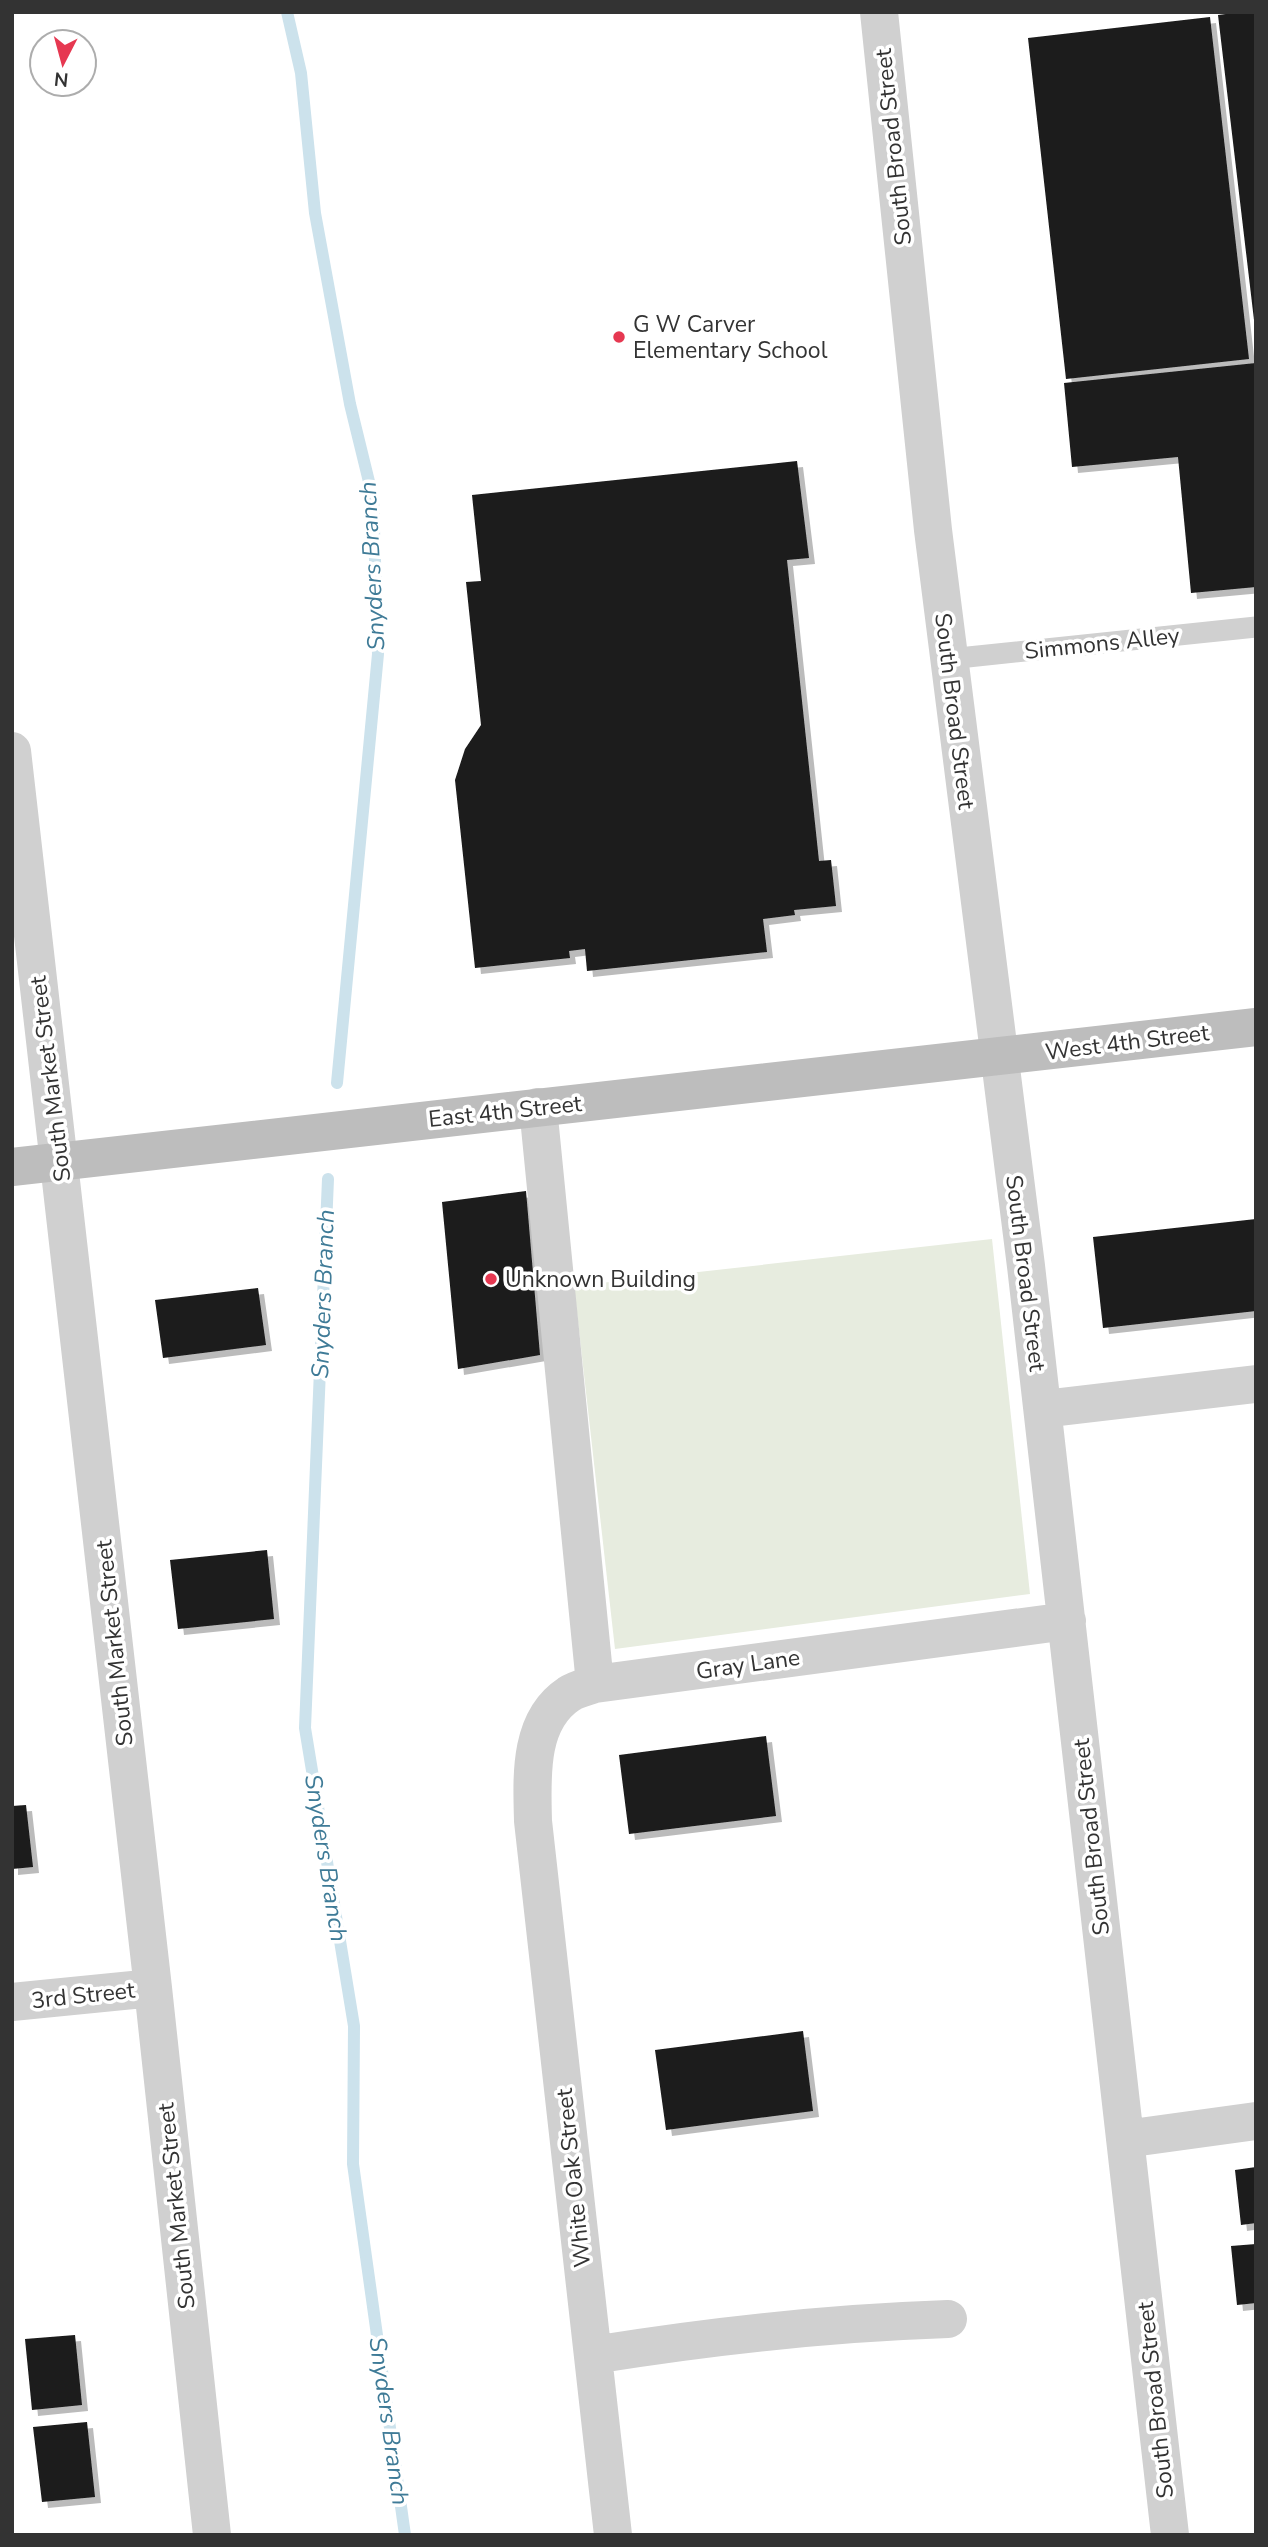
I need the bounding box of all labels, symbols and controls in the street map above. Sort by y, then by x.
north arrow [28,28,98,98]
street label: South Broad Street [868,46,919,247]
text: N [53,65,70,93]
place label: G W Carver Elementary School [633,309,828,366]
marker: G W Carver Elementary School [611,329,627,345]
water label: Snyders Branch [352,481,392,651]
street label: South Broad Street [927,611,982,812]
street label: Simmons Alley [1023,620,1181,667]
street label: South Market Street [22,973,79,1184]
street label: West 4th Street [1043,1017,1212,1068]
street label: East 4th Street [427,1088,584,1135]
street label: South Broad Street [998,1173,1053,1374]
water label: Snyders Branch [304,1209,342,1379]
place label: Unknown Building [505,1264,696,1295]
marker: Unknown Building [483,1271,499,1287]
street label: South Market Street [88,1537,141,1748]
street label: Gray Lane [694,1642,802,1687]
street label: South Broad Street [1066,1736,1117,1937]
water label: Snyders Branch [297,1772,355,1944]
street label: 3rd Street [30,1975,137,2016]
street label: White Oak Street [549,2086,598,2269]
street label: South Market Street [150,2100,203,2311]
street label: South Broad Street [1130,2299,1181,2500]
water label: Snyders Branch [361,2335,417,2507]

